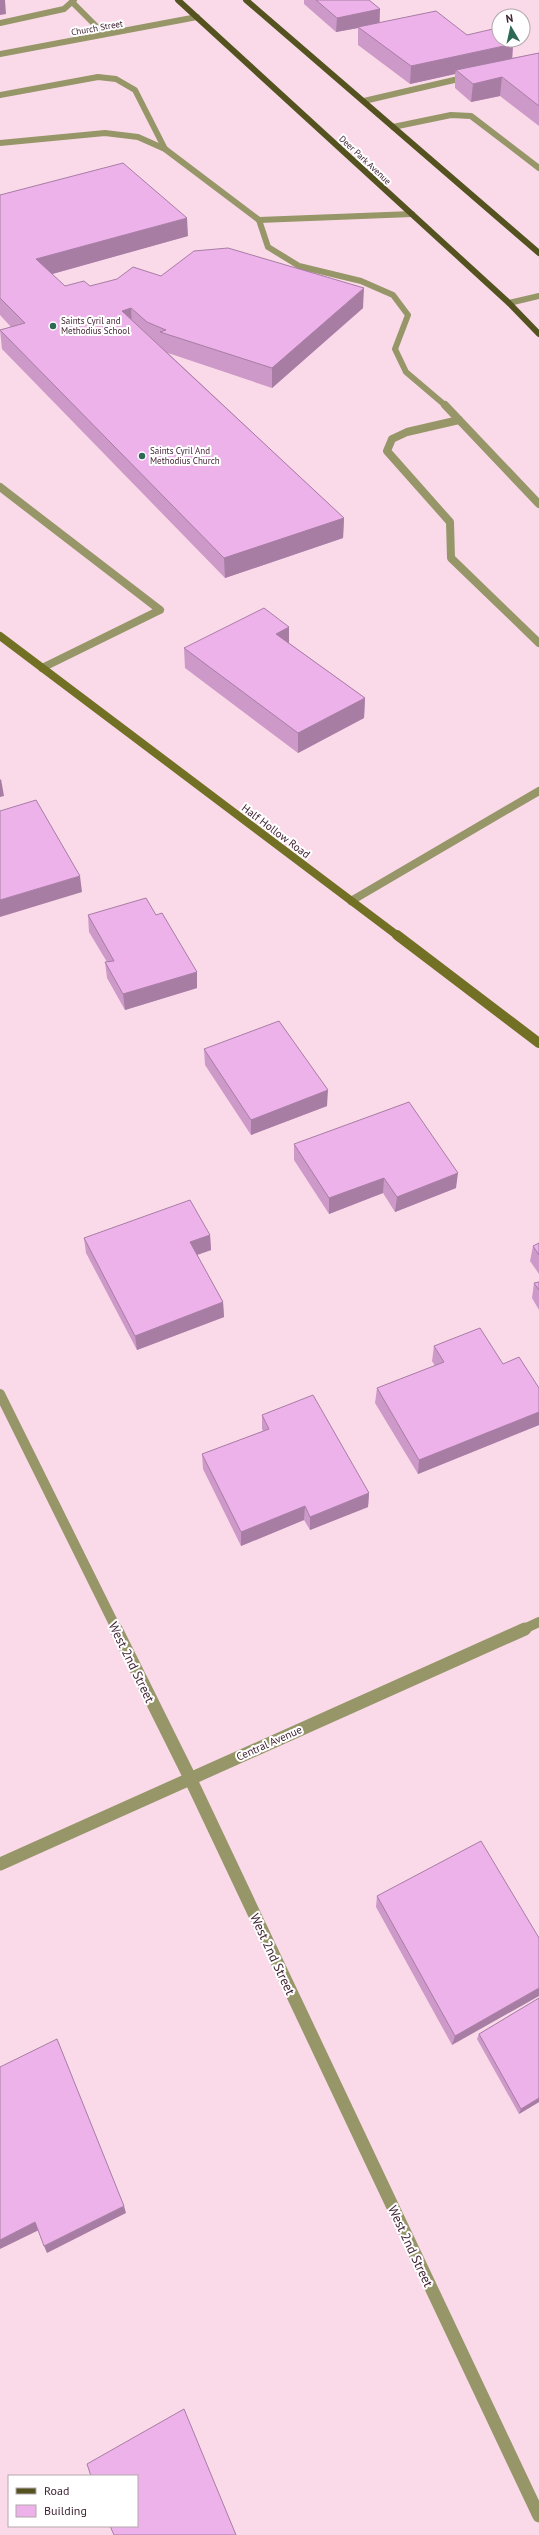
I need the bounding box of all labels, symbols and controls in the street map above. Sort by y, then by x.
north arrow [491,8,531,48]
text: N [505,11,514,26]
street label: Church Street [70,18,124,37]
street label: Deer Park Avenue [337,133,394,187]
place label: Saints Cyril and Methodius School [61,315,130,336]
marker: Saints Cyril and Methodius School [48,321,58,331]
place label: Saints Cyril And Methodius Church [150,445,220,466]
marker: Saints Cyril And Methodius Church [137,451,147,461]
street label: Half Hollow Road [239,801,313,861]
street label: West 2nd Street [105,1619,159,1706]
street label: Central Avenue [234,1722,304,1764]
street label: West 2nd Street [246,1911,299,1998]
street label: West 2nd Street [384,2203,437,2290]
legend [8,2475,138,2527]
text: Road [44,2483,69,2498]
text: Building [44,2503,87,2518]

